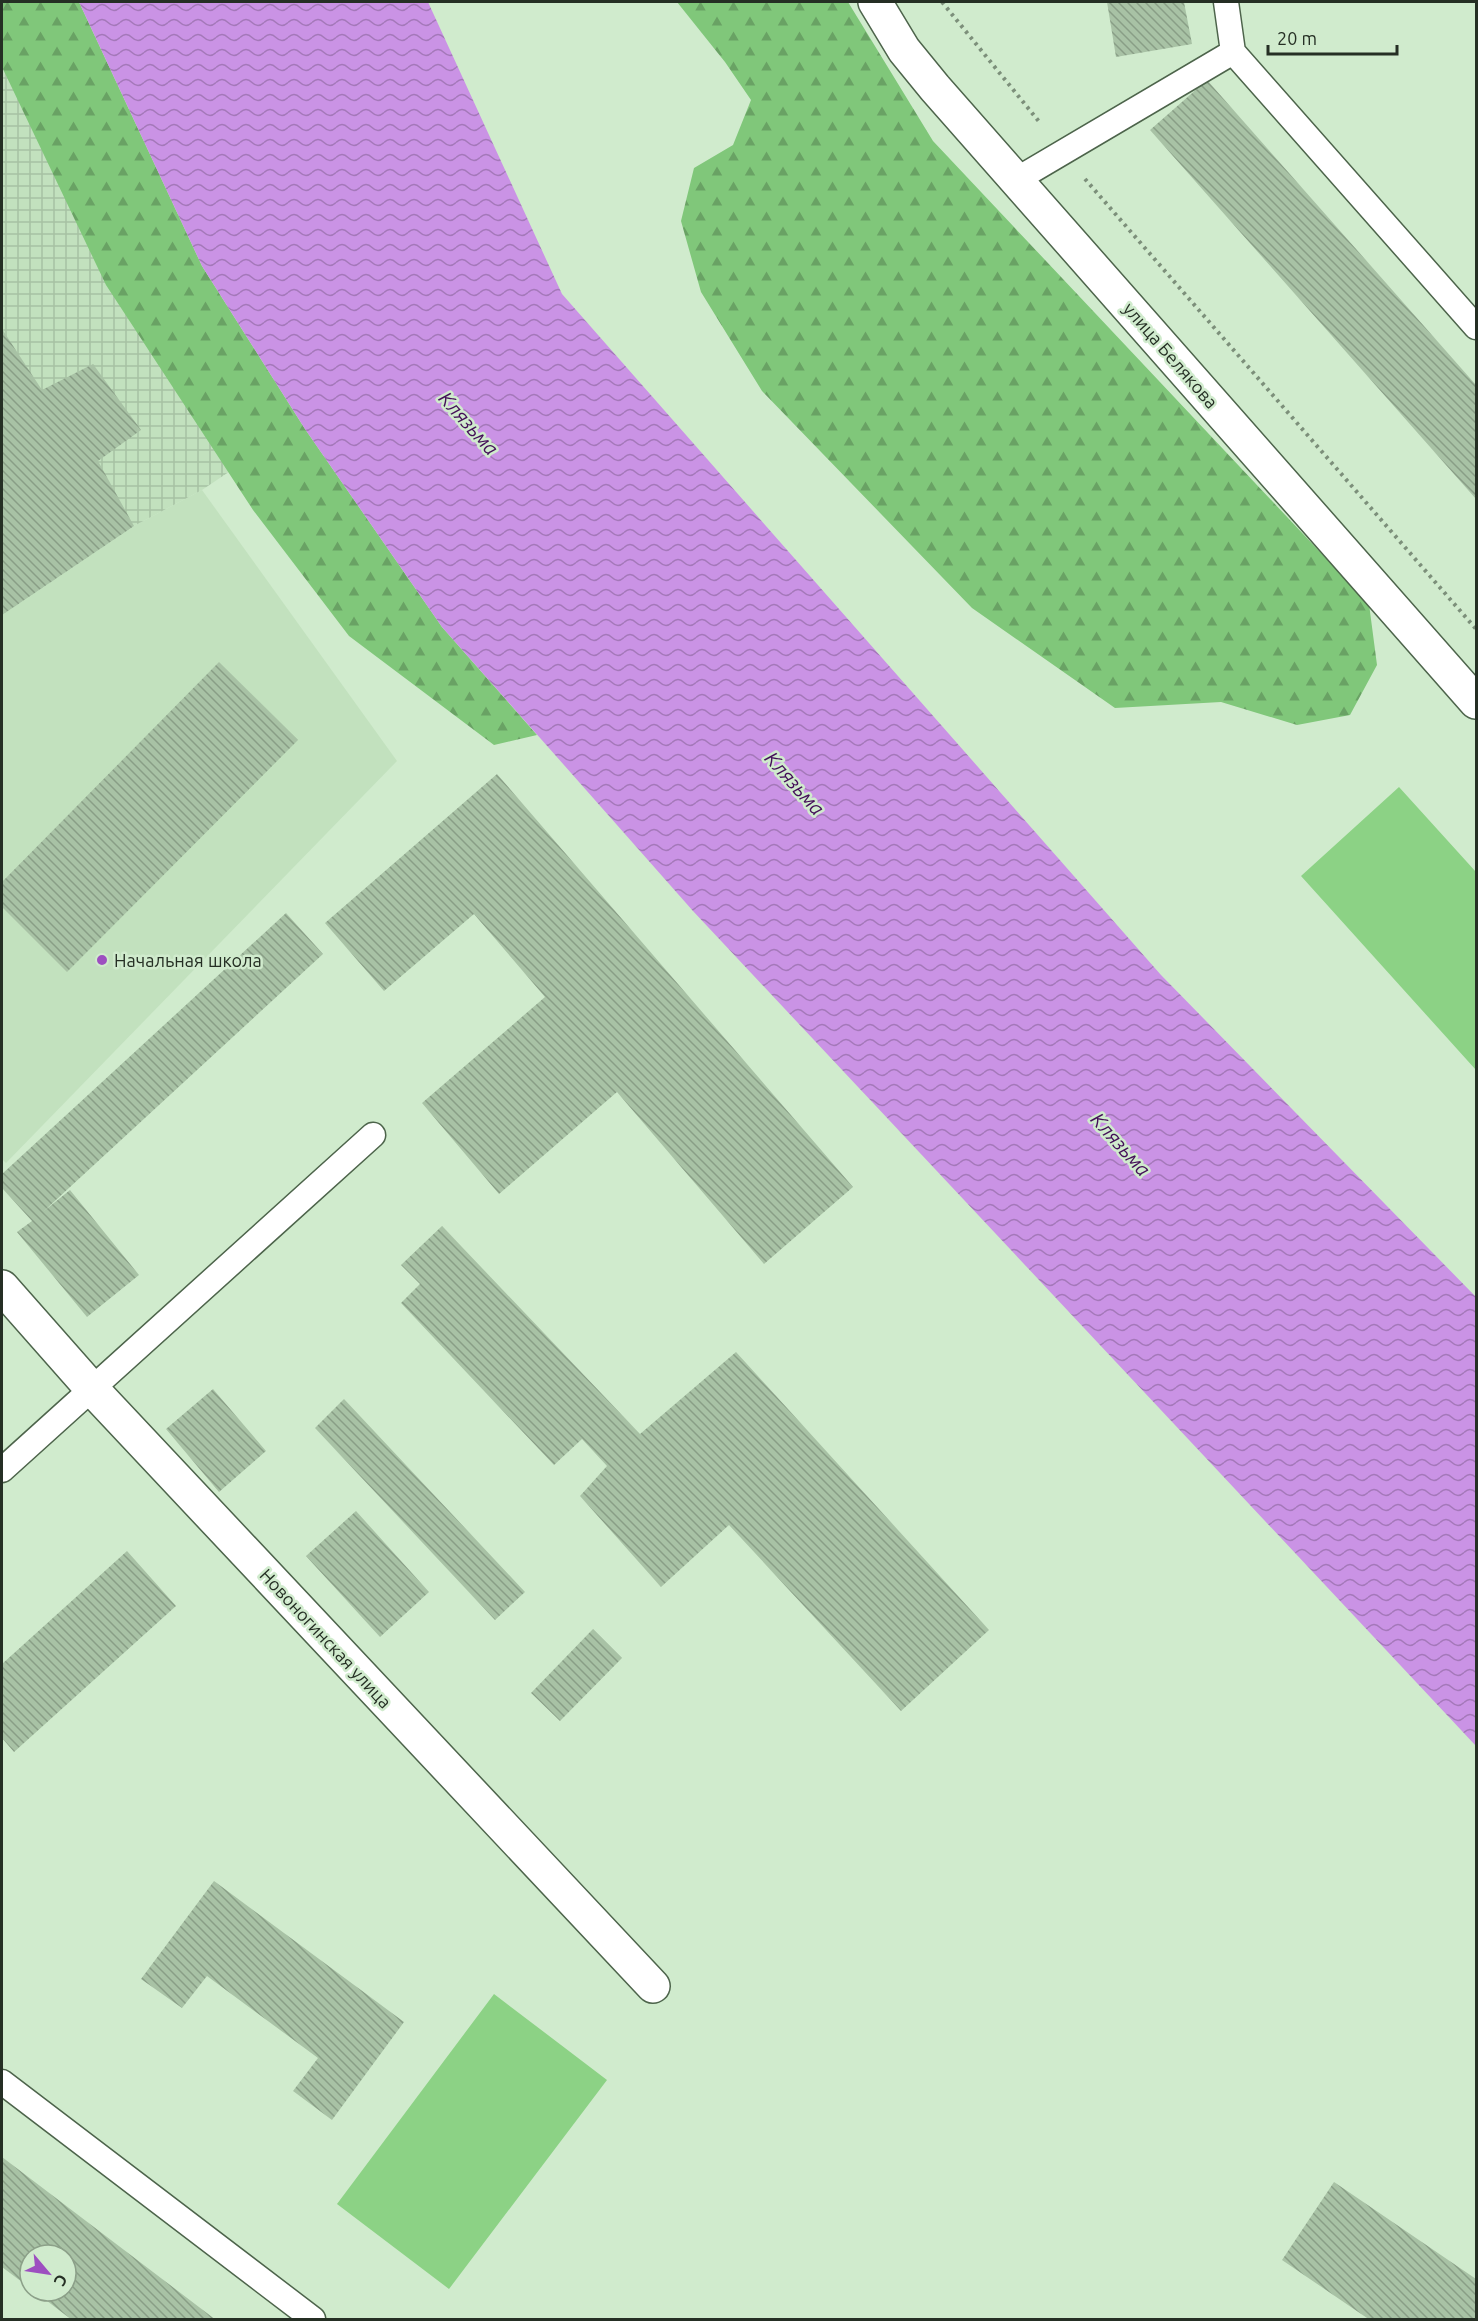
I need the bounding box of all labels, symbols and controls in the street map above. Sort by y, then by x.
scale bar [1268,18,1397,56]
text: 20 m [1277,28,1317,48]
street label: улица Белякова [1120,298,1222,412]
water label: Клязьма [435,387,504,460]
water label: Клязьма [761,747,830,820]
place label: Начальная школа [114,950,262,970]
marker: Начальная школа [95,953,109,967]
water label: Клязьма [1087,1108,1156,1181]
street label: Новоногинская улица [256,1564,396,1712]
north arrow [18,2243,78,2303]
text: С [51,2271,71,2289]

